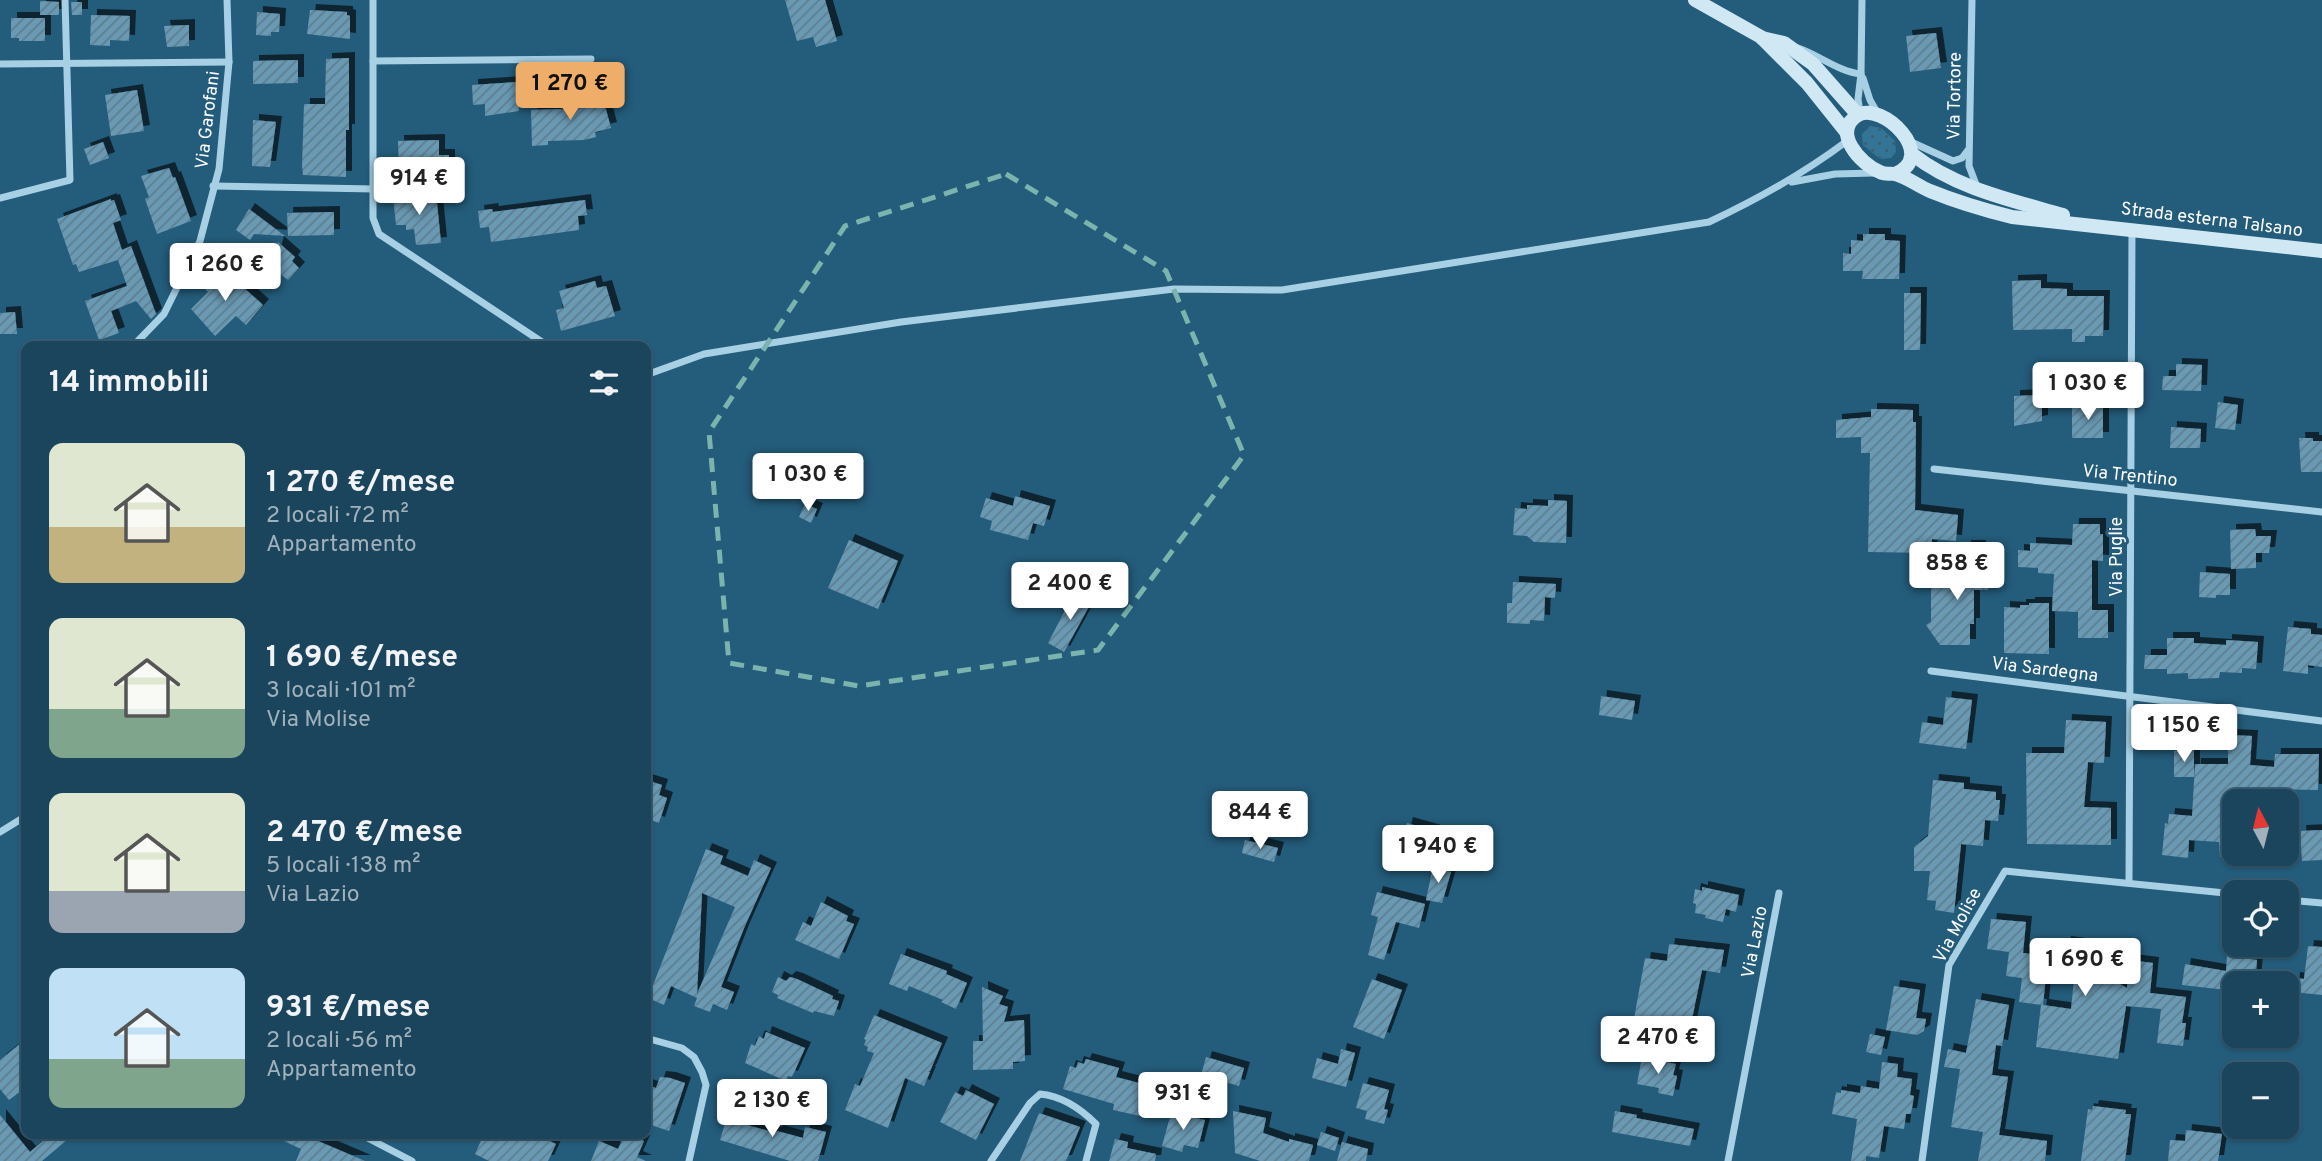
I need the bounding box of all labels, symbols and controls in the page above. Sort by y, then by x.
street label: Via Tortore [1943,52,1968,140]
pin: 1 270 € [505,62,635,122]
street label: Via Garofani [191,70,226,171]
text: 1 270 € [532,70,608,99]
pin: 914 € [370,158,468,217]
text: 914 € [390,165,448,194]
street label: Strada esterna Talsano [2120,198,2304,243]
pin: 1 260 € [160,244,290,303]
text: 1 260 € [186,251,264,280]
pin: 1 030 € [2023,362,2153,422]
icon: filters [585,364,623,402]
text: 14 immobili [49,365,209,402]
text: 1 030 € [2049,370,2127,399]
pin: 1 030 € [743,454,873,513]
street label: Via Trentino [2081,460,2179,493]
text: 1 030 € [769,461,847,490]
text: 1 270 €/mese [266,465,455,502]
icon: home [105,471,189,555]
text: 2 locali · 72 m² [266,502,409,531]
street label: Via Puglie [2106,517,2129,597]
text: Appartamento [266,531,417,560]
pin: 858 € [1908,542,2006,602]
text: 858 € [1925,550,1989,579]
pin: 2 400 € [1005,562,1135,622]
text: 2 400 € [1027,570,1113,599]
text: 1 690 €/mese [266,640,458,677]
icon: home [105,646,189,730]
street label: Via Sardegna [1990,653,2099,688]
text: 3 locali · 101 m² [266,677,416,706]
pin: 1 150 € [2119,704,2249,764]
text: Via Molise [266,706,371,735]
text: 1 150 € [2147,712,2221,741]
north arrow [2222,789,2300,866]
map controls [2222,789,2299,1139]
pin: 844 € [1211,792,1309,851]
text: 844 € [1228,799,1292,828]
text: 2 470 €/mese [266,815,463,852]
icon: home [105,821,189,905]
pin: 1 940 € [1373,826,1503,885]
text: 1 940 € [1398,833,1478,862]
text: 5 locali · 138 m² [266,852,421,881]
button: locate [2222,880,2299,957]
text: Via Lazio [266,881,360,910]
street label: Via Molise [1929,884,1988,967]
street label: Via Lazio [1737,904,1774,980]
pin: 1 690 € [2020,939,2150,998]
text: 1 690 € [2046,946,2124,975]
button: + [2222,971,2299,1048]
text: 931 €/mese [266,990,430,1027]
icon: home [105,996,189,1080]
pin: 2 470 € [1593,1016,1723,1076]
text: 2 470 € [1617,1024,1699,1053]
text: 2 locali · 56 m² [266,1027,412,1056]
text: Appartamento [266,1056,417,1085]
button: − [2222,1062,2299,1139]
pin: 931 € [1134,1072,1232,1132]
pin: 2 130 € [707,1080,837,1139]
text: 931 € [1154,1080,1212,1109]
text: 2 130 € [733,1087,811,1116]

